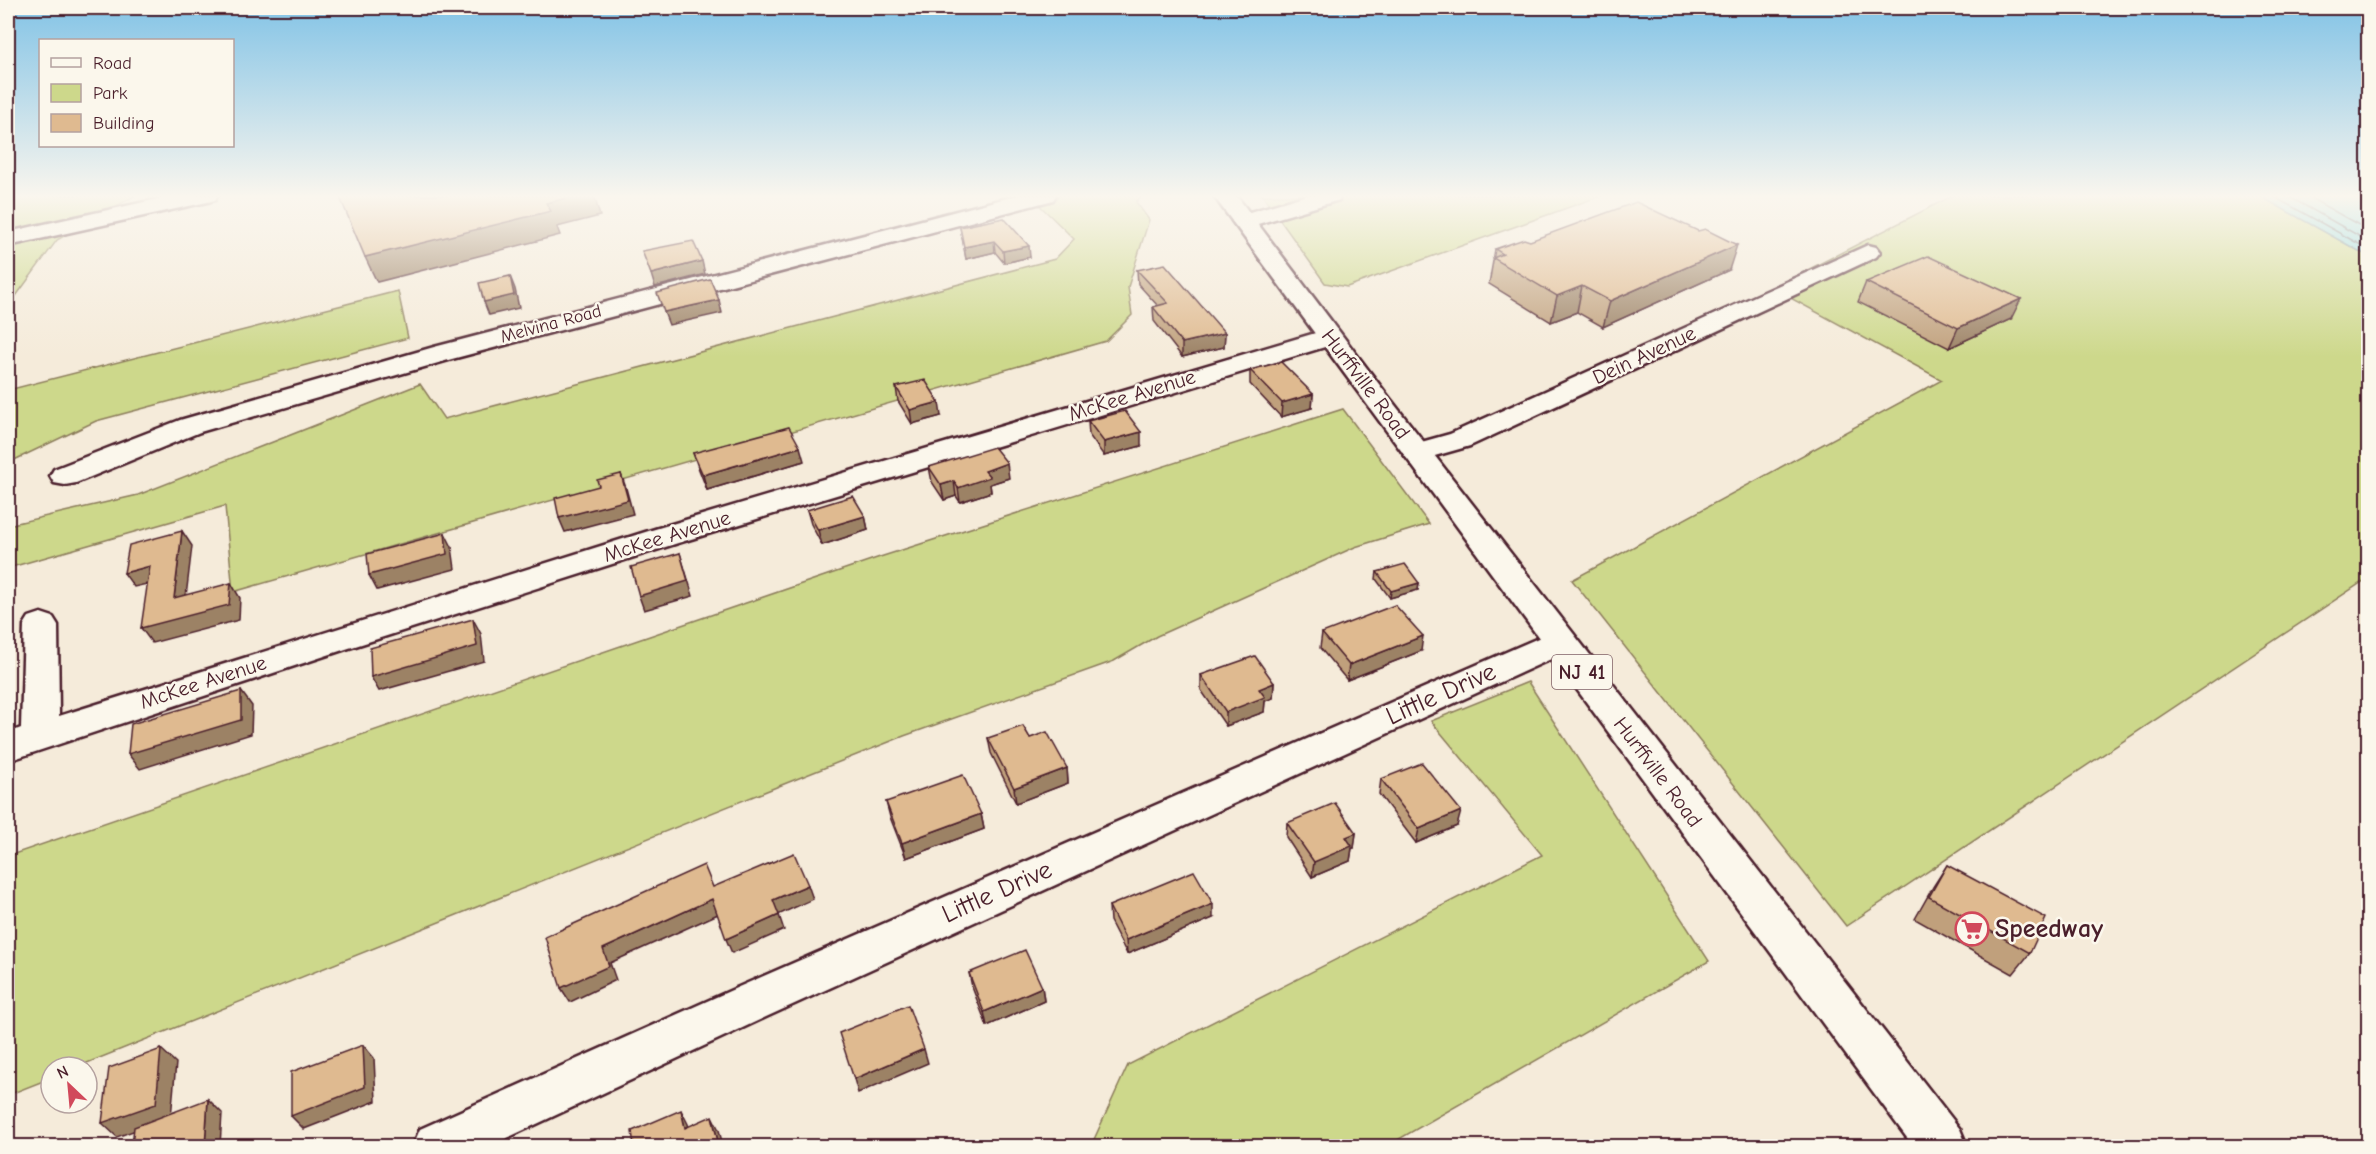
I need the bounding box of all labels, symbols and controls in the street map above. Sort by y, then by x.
legend [39,39,234,147]
text: Road [93,53,132,74]
text: Park [93,83,128,104]
text: Building [93,113,155,134]
street label: Melvina Road [498,300,604,348]
street label: Dein Avenue [1589,321,1699,389]
street label: Hurffville Road [1317,324,1415,444]
street label: McKee Avenue [1066,364,1198,426]
street label: McKee Avenue [601,505,733,567]
street label: McKee Avenue [137,650,269,714]
road number: NJ 41 [1552,655,1612,689]
street label: Little Drive [1381,656,1501,732]
street label: Hurffville Road [1609,712,1707,832]
street label: Little Drive [937,854,1057,930]
supermarket icon: Speedway [1954,911,1990,947]
place label: Speedway [1995,914,2103,944]
north arrow [39,1055,99,1115]
text: N [54,1062,71,1083]

